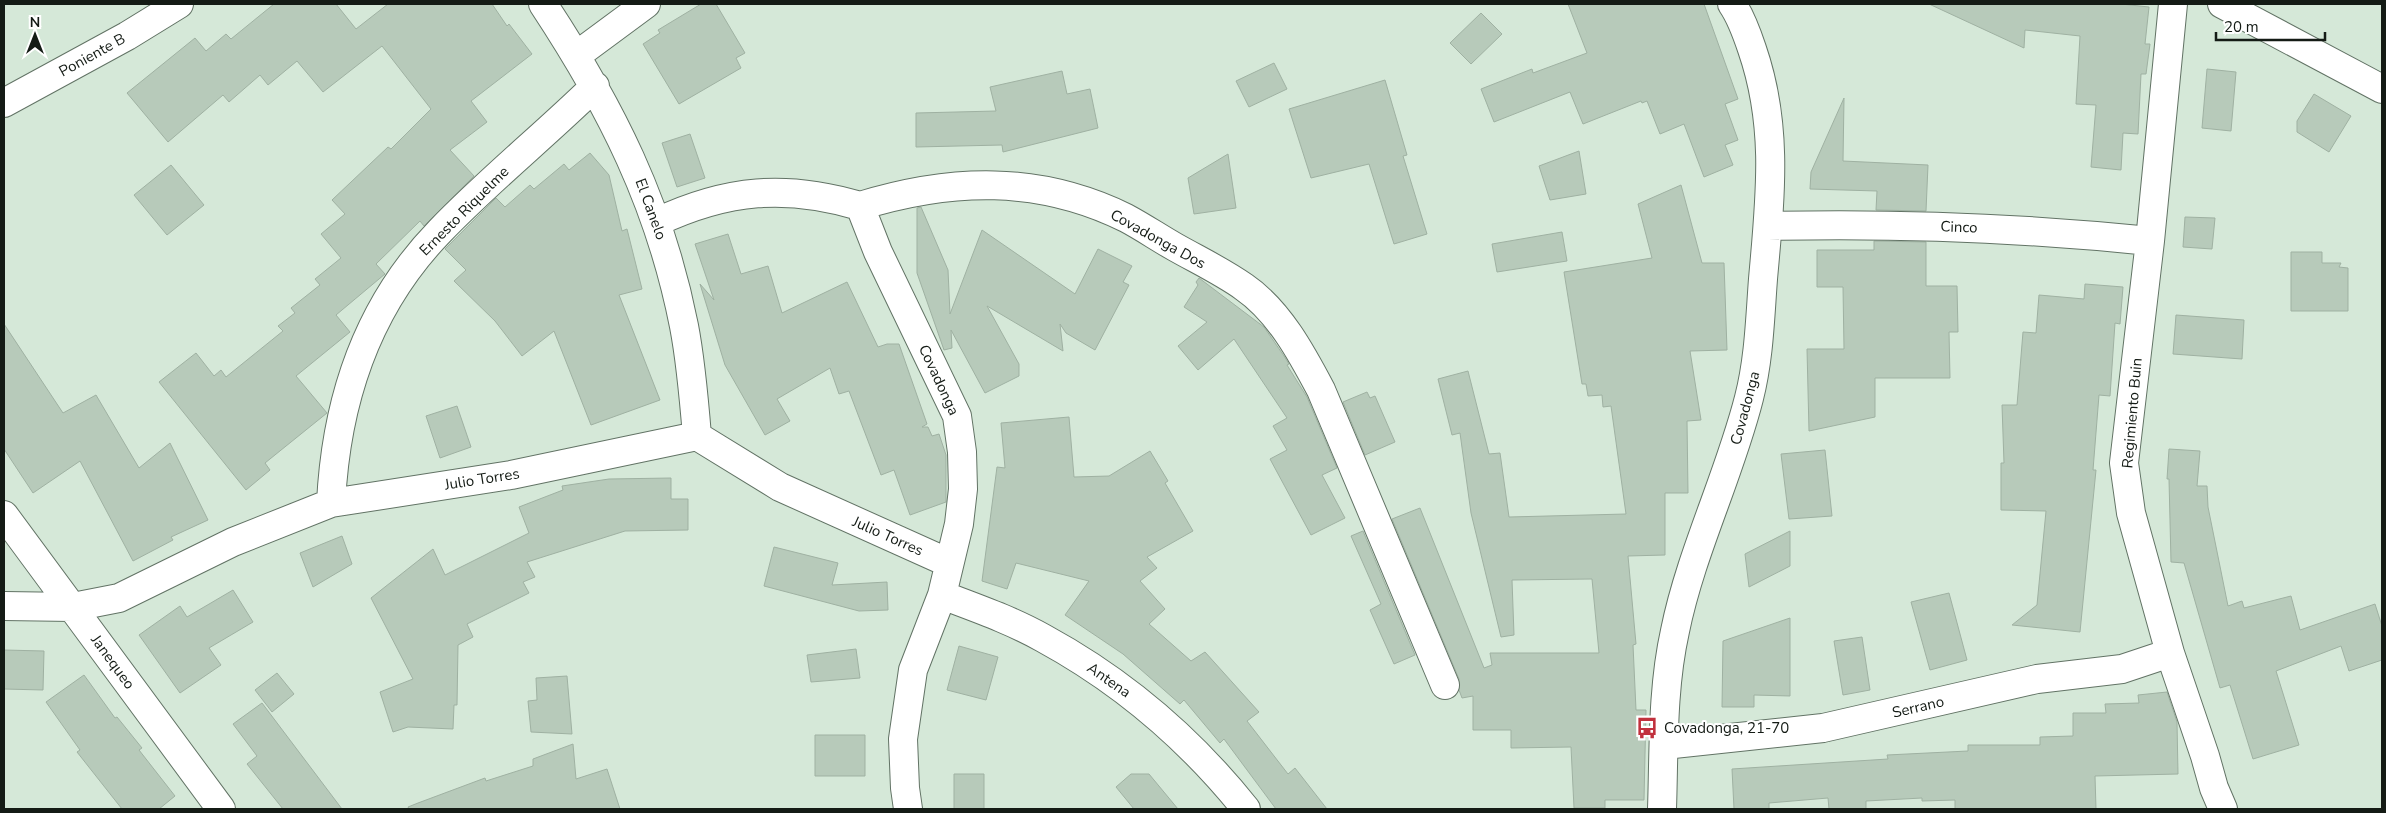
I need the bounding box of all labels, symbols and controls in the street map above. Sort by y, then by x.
north arrow [10,10,60,60]
scale bar [2216,10,2325,42]
text: N [30,13,40,32]
text: 20 m [2224,17,2259,37]
street label: Poniente B [55,29,129,81]
street label: Ernesto Riquelme [415,162,513,260]
street label: El Canelo [631,175,671,243]
street label: Covadonga Dos [1107,205,1209,273]
street label: Cinco [1940,216,1978,238]
street label: Covadonga [914,341,964,419]
street label: Regimiento Buin [2117,357,2147,469]
street label: Covadonga [1726,369,1764,447]
street label: Julio Torres [442,463,521,495]
street label: Julio Torres [849,511,927,560]
street label: Janequeo [86,630,140,693]
street label: Antena [1083,658,1135,702]
street label: Serrano [1890,691,1946,723]
bus stop icon: Covadonga, 21-70 [1634,715,1660,741]
place label: Covadonga, 21-70 [1664,718,1789,738]

